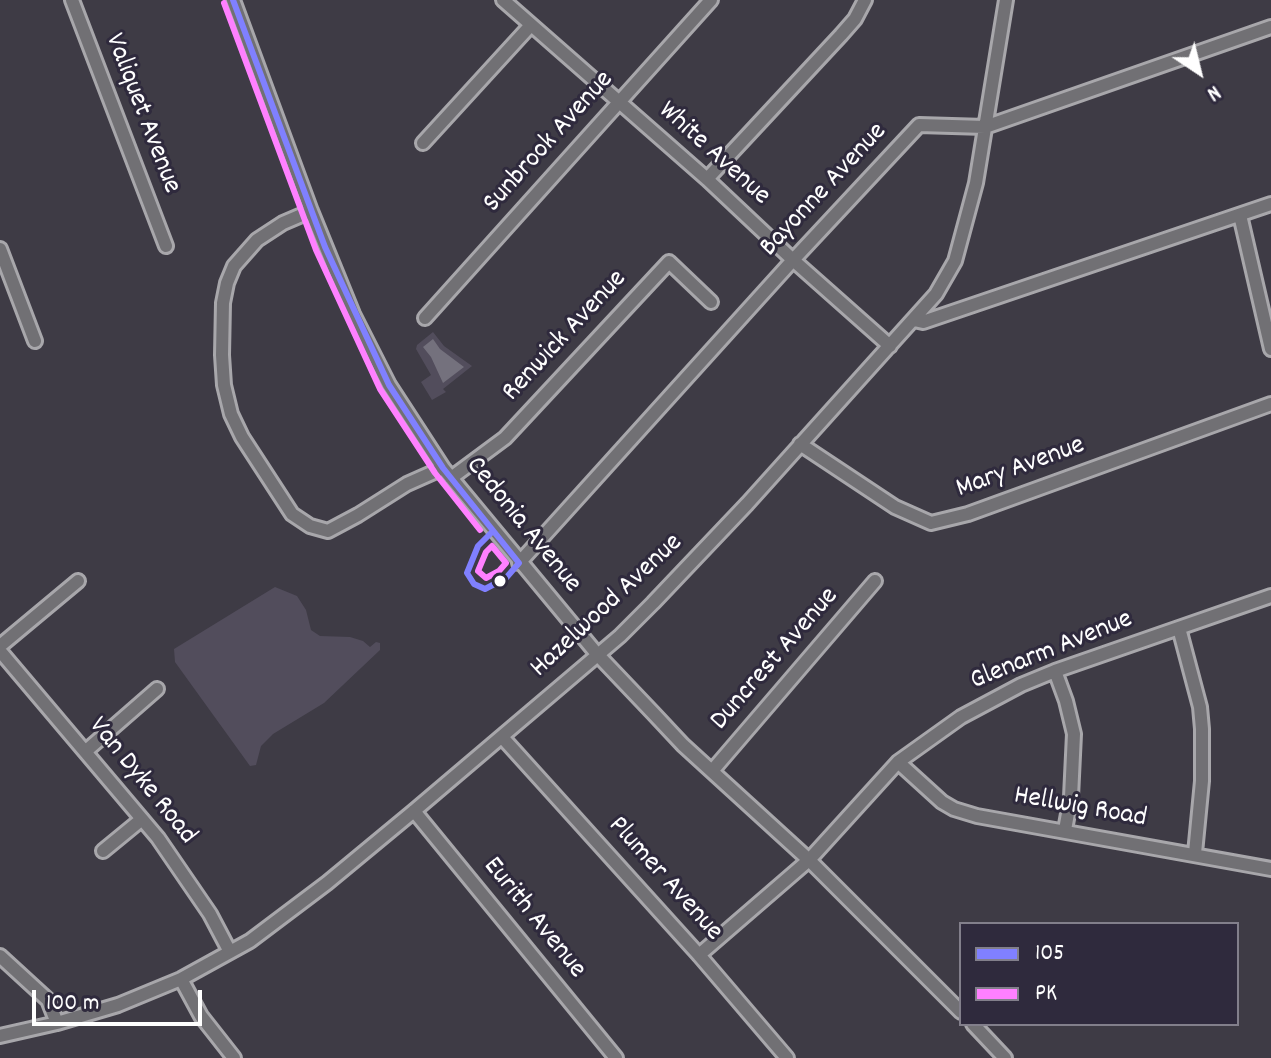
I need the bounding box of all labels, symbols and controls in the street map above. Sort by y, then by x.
street label: Valiquet Avenue [95,29,187,199]
north arrow [1159,32,1239,112]
street label: Sunbrook Avenue [478,65,622,221]
text: N [1200,76,1226,108]
street label: White Avenue [650,96,776,214]
street label: Bayonne Avenue [754,117,896,265]
street label: Renwick Avenue [496,264,636,410]
street label: Mary Avenue [952,430,1090,508]
street label: Cedonia Avenue [457,451,587,601]
street label: Hazelwood Avenue [525,528,691,686]
unlabelled marker [492,573,508,589]
street label: Duncrest Avenue [705,582,847,738]
street label: Glenarm Avenue [966,604,1138,700]
street label: Van Dyke Road [79,711,203,853]
street label: Hellwig Road [1011,781,1149,837]
street label: Plumer Avenue [599,811,729,949]
street label: Eurith Avenue [474,852,592,986]
legend [959,922,1239,1026]
text: 105 [1035,937,1064,971]
scale bar [36,974,206,1024]
text: PK [1035,977,1057,1011]
text: 100 m [46,987,99,1021]

